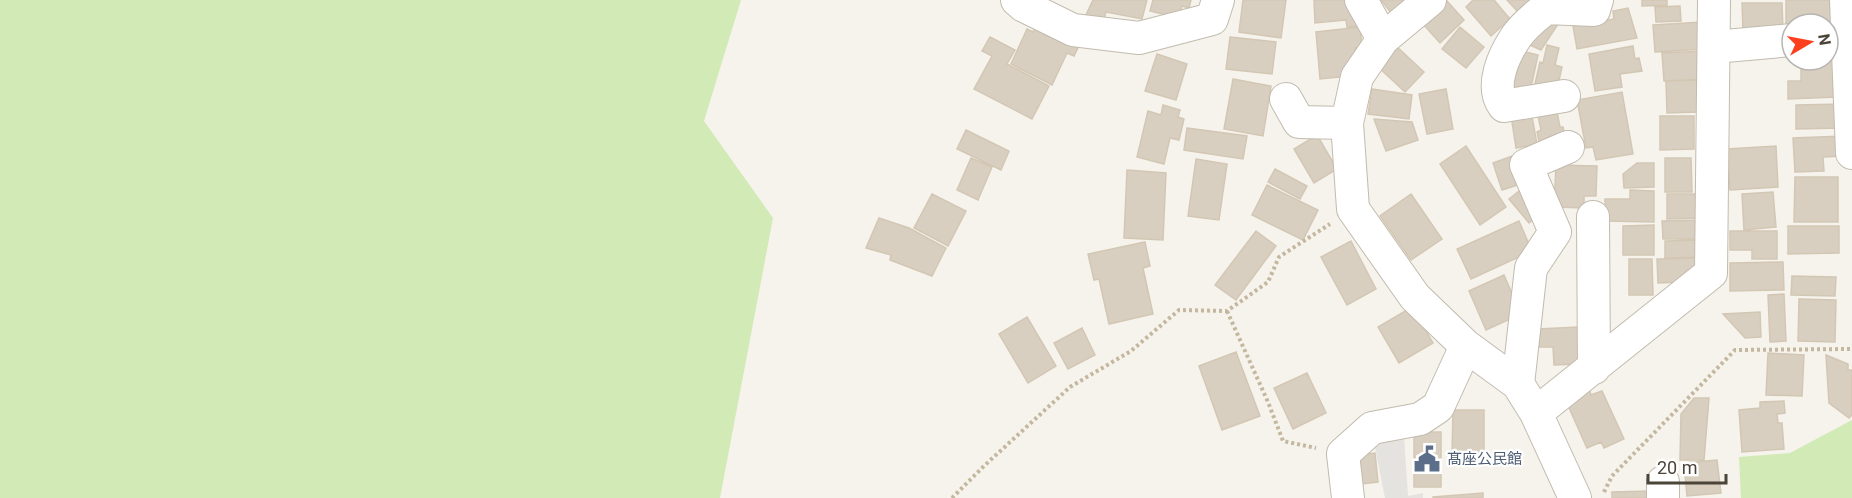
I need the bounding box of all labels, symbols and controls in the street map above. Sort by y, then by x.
north arrow [1780,12,1840,72]
text: N [1814,32,1835,47]
public building icon: 髙座公民館 [1412,444,1442,474]
scale bar [1648,447,1726,485]
place label: 髙座公民館 [1447,450,1522,468]
text: 20 m [1657,457,1697,478]

